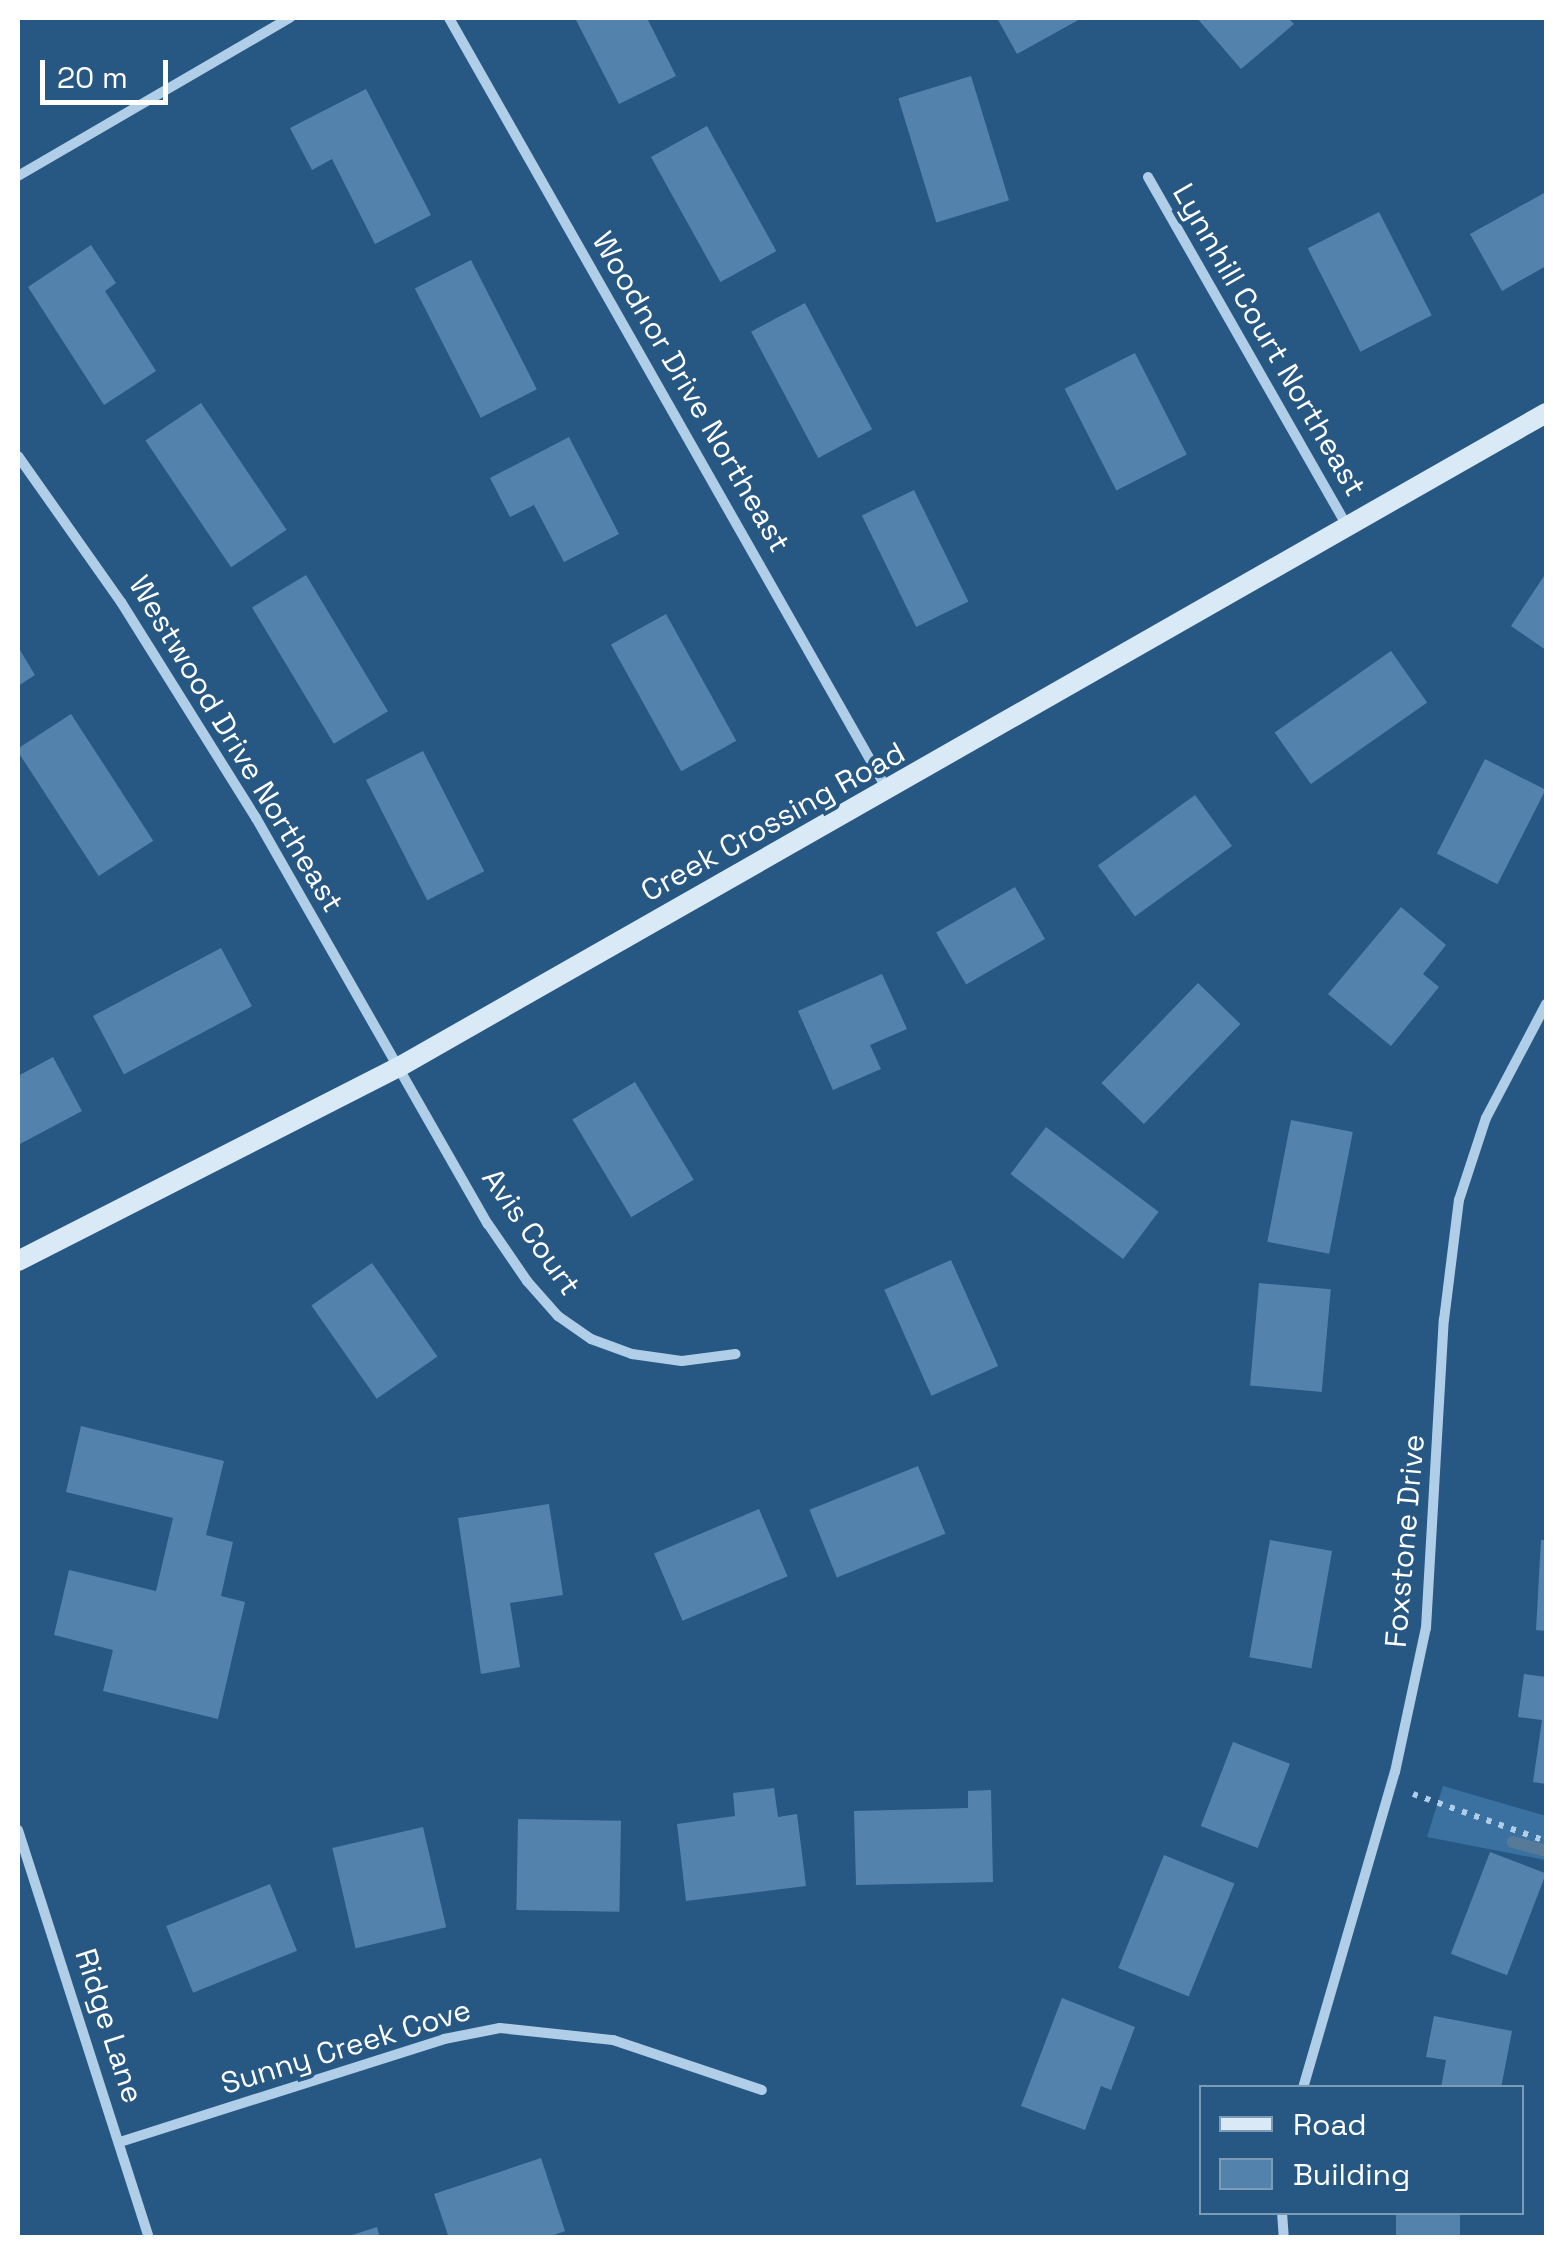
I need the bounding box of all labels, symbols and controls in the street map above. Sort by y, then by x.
scale bar [45,40,172,102]
text: 20 m [57,58,128,97]
street label: Lynnhill Court Northeast [1165,177,1373,503]
street label: Woodnor Drive Northeast [584,225,798,559]
street label: Westwood Drive Northeast [121,569,351,919]
street label: Creek Crossing Road [635,735,911,909]
street label: Avis Court [474,1162,588,1302]
street label: Foxstone Drive [1378,1433,1432,1649]
street label: Ridge Lane [67,1944,151,2108]
street label: Sunny Creek Cove [217,1992,475,2102]
legend [1199,2085,1524,2215]
text: Road [1293,2105,1367,2144]
text: Building [1293,2155,1410,2194]

